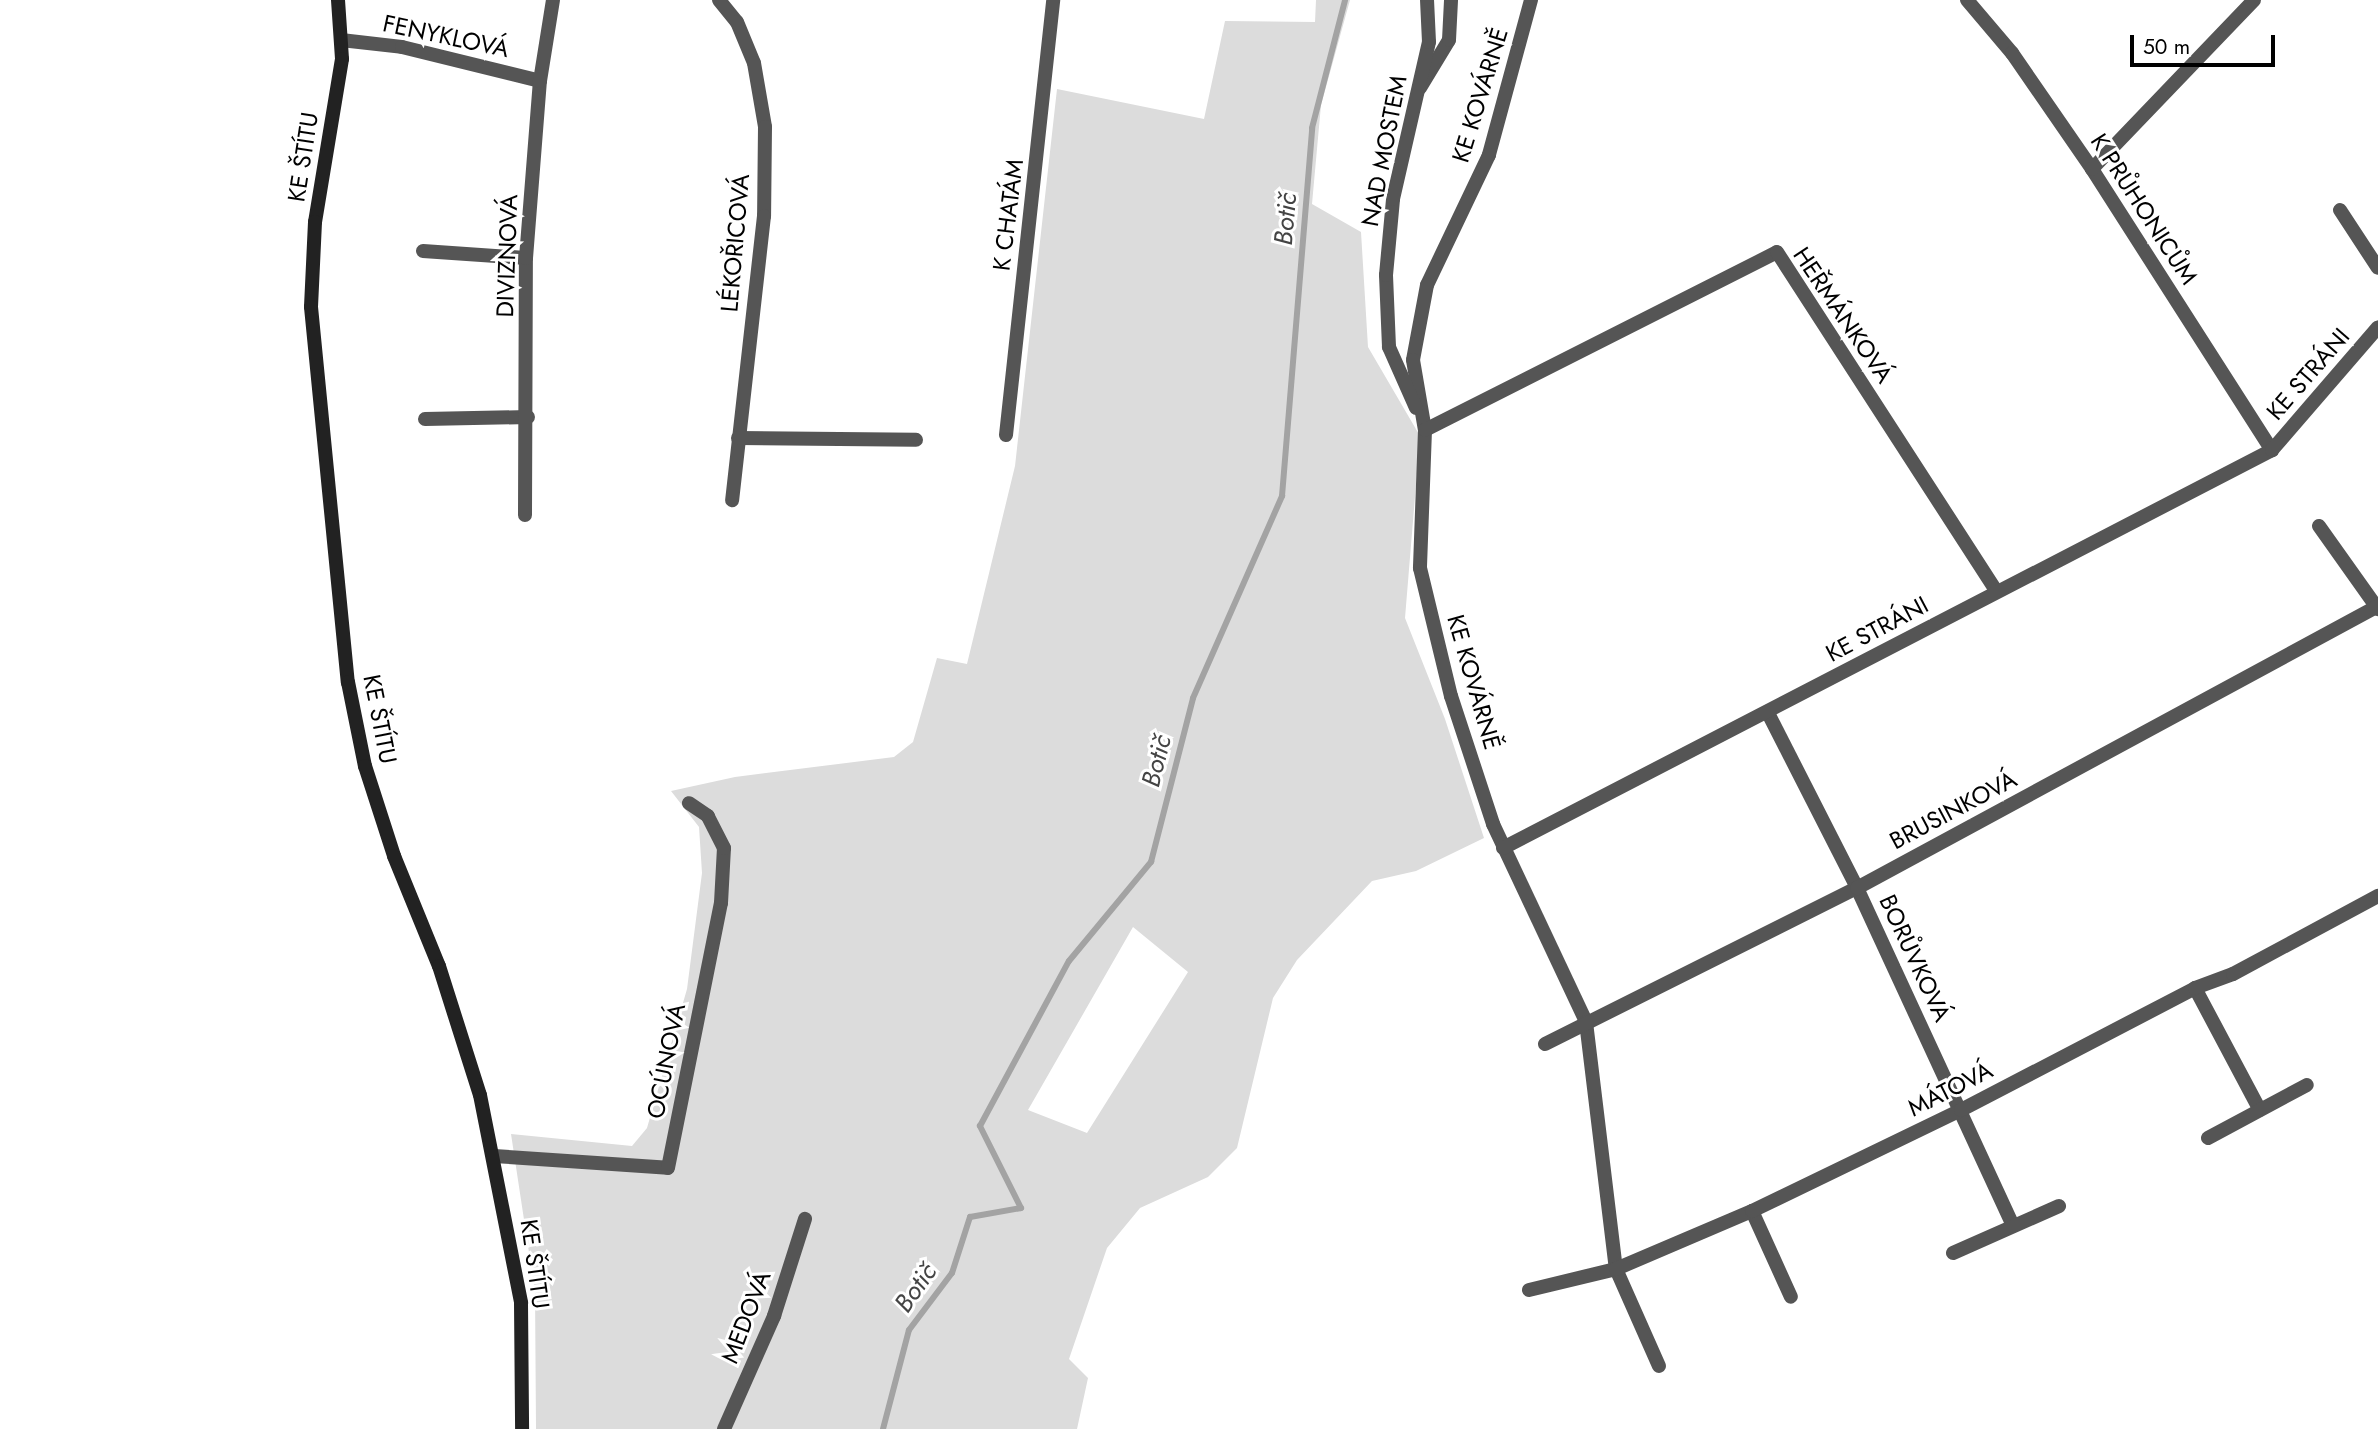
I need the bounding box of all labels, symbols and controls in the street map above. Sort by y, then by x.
street label: FENYKLOVÁ [380,9,512,63]
scale bar [2133,21,2278,65]
street label: KE KOVÁRNĚ [1446,24,1514,166]
text: 50 m [2143,32,2190,62]
street label: NAD MOSTEM [1355,73,1413,229]
street label: KE ŠTÍTU [282,110,324,204]
street label: K PRŮHONICŮM [2085,128,2203,290]
street label: K CHATÁM [987,157,1029,273]
street label: LÉKOŘICOVÁ [715,173,755,313]
water label: Botič [1268,191,1304,247]
street label: DIVIZNOVÁ [490,194,524,318]
street label: HEŘMÁNKOVÁ [1787,242,1899,388]
street label: KE STRÁNI [2260,322,2356,426]
street label: KE STRÁNI [1821,590,1933,668]
street label: KE KOVÁRNĚ [1441,611,1507,753]
street label: KE ŠTÍTU [357,672,403,766]
water label: Botič [1136,732,1178,790]
street label: BRUSINKOVÁ [1885,765,2021,855]
street label: BORŮVKOVÁ [1873,890,1957,1026]
street label: OCÚNOVÁ [641,1001,691,1121]
street label: MÁTOVÁ [1903,1055,1997,1123]
street label: KE ŠTÍTU [514,1217,556,1311]
water label: Botič [888,1258,944,1318]
street label: MEDOVÁ [715,1267,777,1367]

